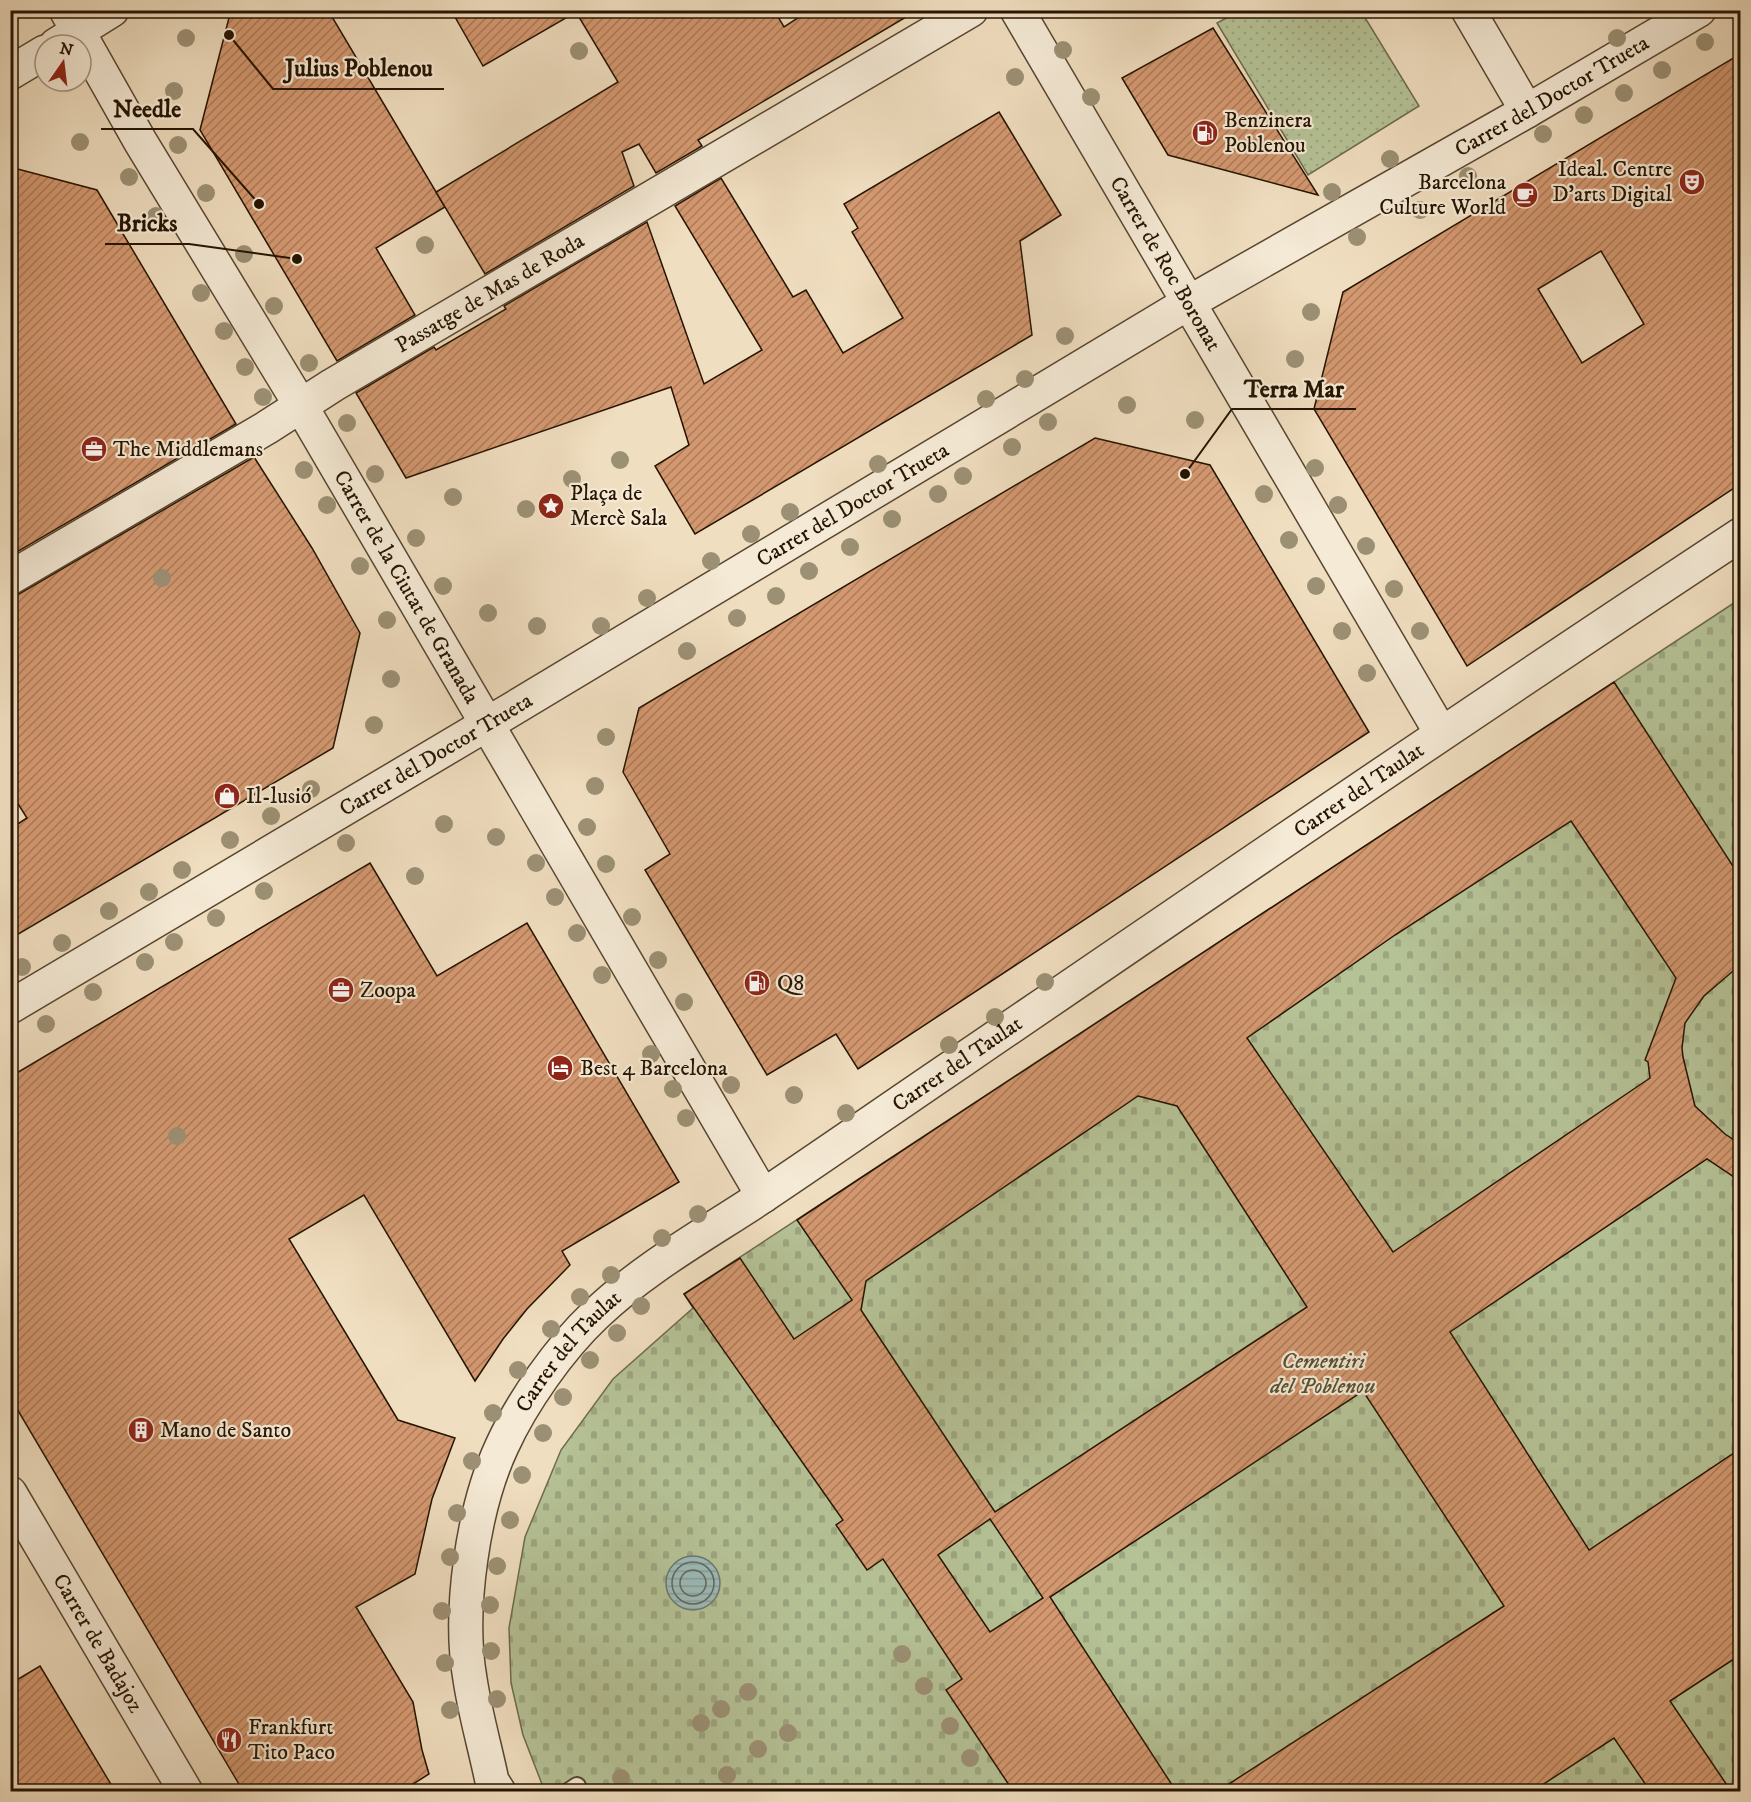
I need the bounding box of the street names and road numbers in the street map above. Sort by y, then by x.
street label: Carrer del Doctor Trueta [1450,29,1654,163]
street label: Carrer de Roc Boronat [1104,171,1227,356]
street label: Passatge de Mas de Roda [390,227,590,359]
street label: Carrer del Doctor Trueta [751,436,954,573]
street label: Carrer de la Ciutat de Granada [328,465,486,709]
street label: Carrer del Doctor Trueta [334,686,538,822]
street label: Carrer del Taulat [1288,736,1429,844]
street label: Carrer del Taulat [887,1010,1027,1118]
street label: Carrer del Taulat [509,1284,627,1417]
street label: Carrer de Badajoz [47,1569,150,1718]

